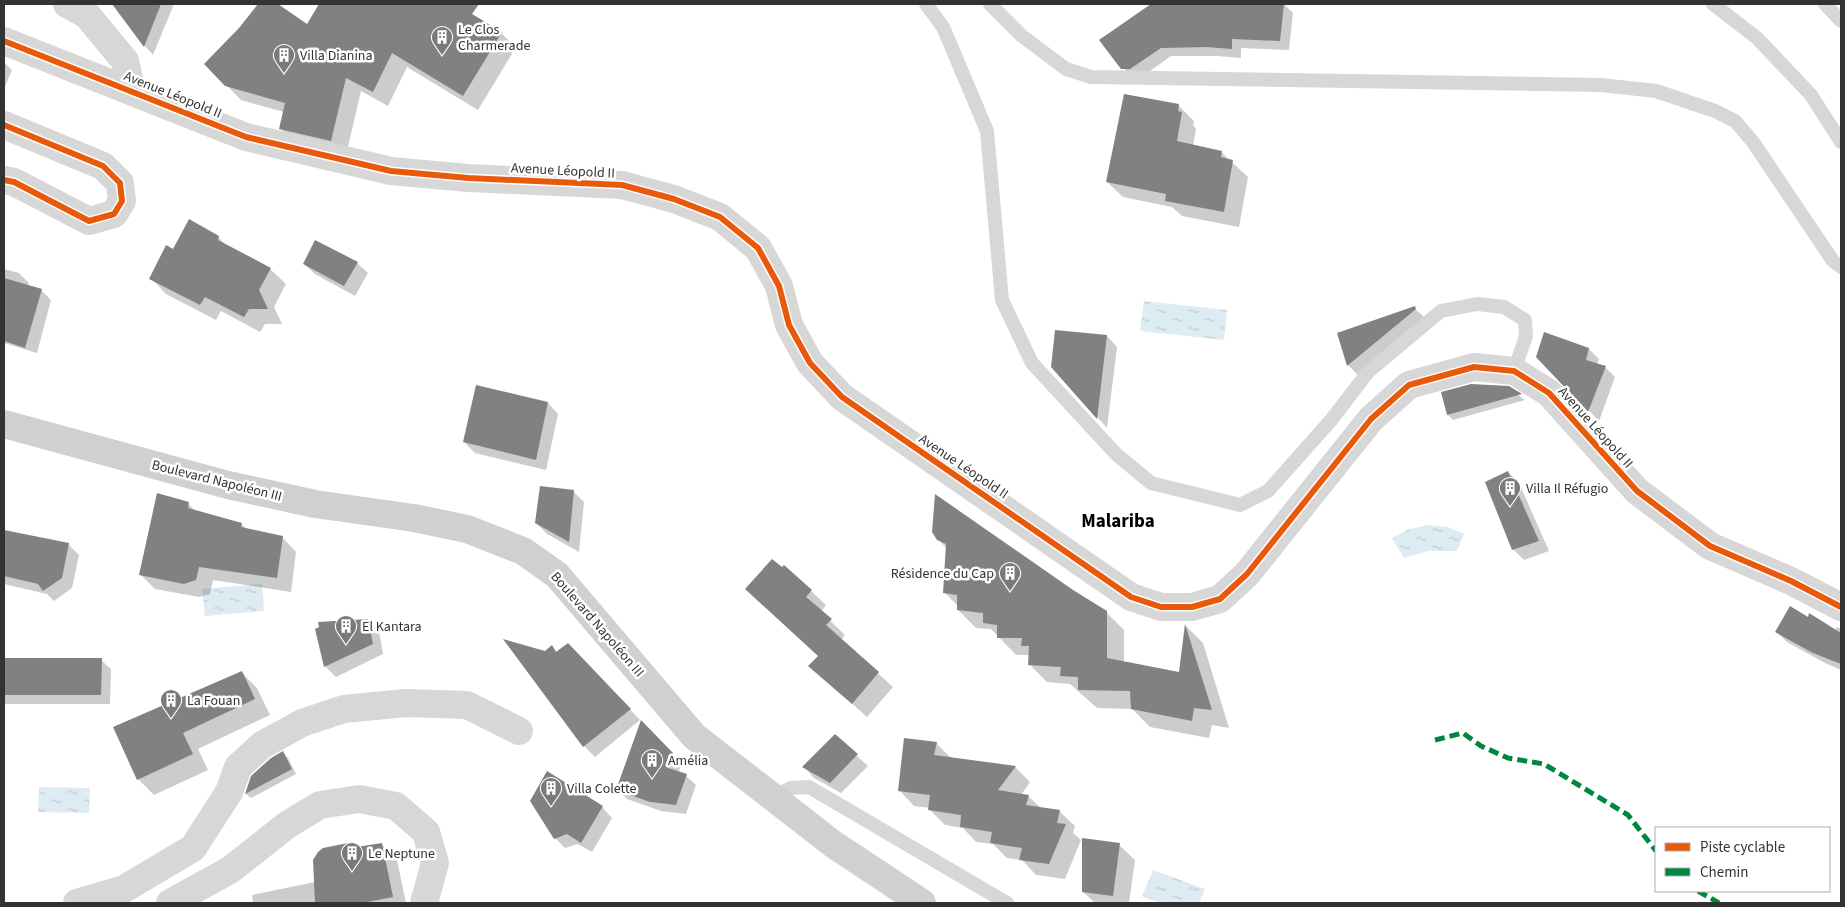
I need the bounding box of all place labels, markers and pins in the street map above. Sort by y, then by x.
place label: Le Clos Charmerade [458,20,530,56]
building icon: Le Clos Charmerade [430,25,454,56]
building icon: Villa Dianina [272,43,296,74]
place label: Villa Dianina [300,46,373,66]
building icon: Villa Il Réfugio [1498,476,1522,507]
place label: Villa Il Réfugio [1526,479,1608,499]
building icon: Résidence du Cap [998,561,1022,592]
place label: Résidence du Cap [891,564,994,584]
building icon: El Kantara [334,614,358,645]
place label: El Kantara [362,617,422,637]
building icon: La Fouan [159,688,183,719]
place label: La Fouan [187,691,240,711]
building icon: Amélia [640,748,664,779]
place label: Amélia [668,751,708,771]
building icon: Villa Colette [539,776,563,807]
place label: Villa Colette [567,779,637,799]
building icon: Le Neptune [340,841,364,872]
place label: Le Neptune [368,844,435,864]

